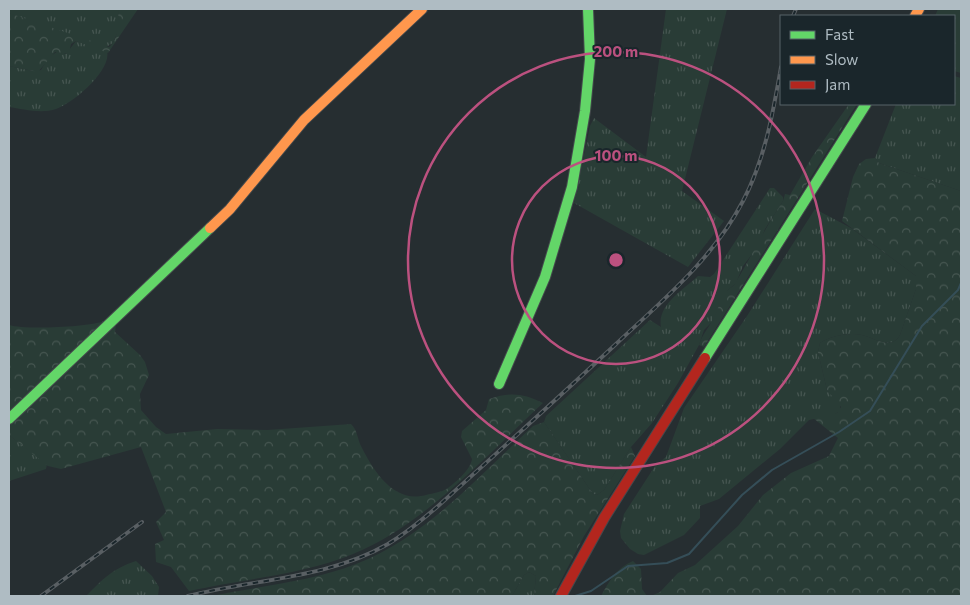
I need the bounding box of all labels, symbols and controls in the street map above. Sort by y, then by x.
legend [780,15,955,105]
text: Fast [825,25,854,43]
text: 200 m [594,42,638,60]
text: Slow [825,50,858,68]
text: Jam [825,75,850,93]
text: 100 m [595,146,637,164]
centre of rings [607,251,625,269]

